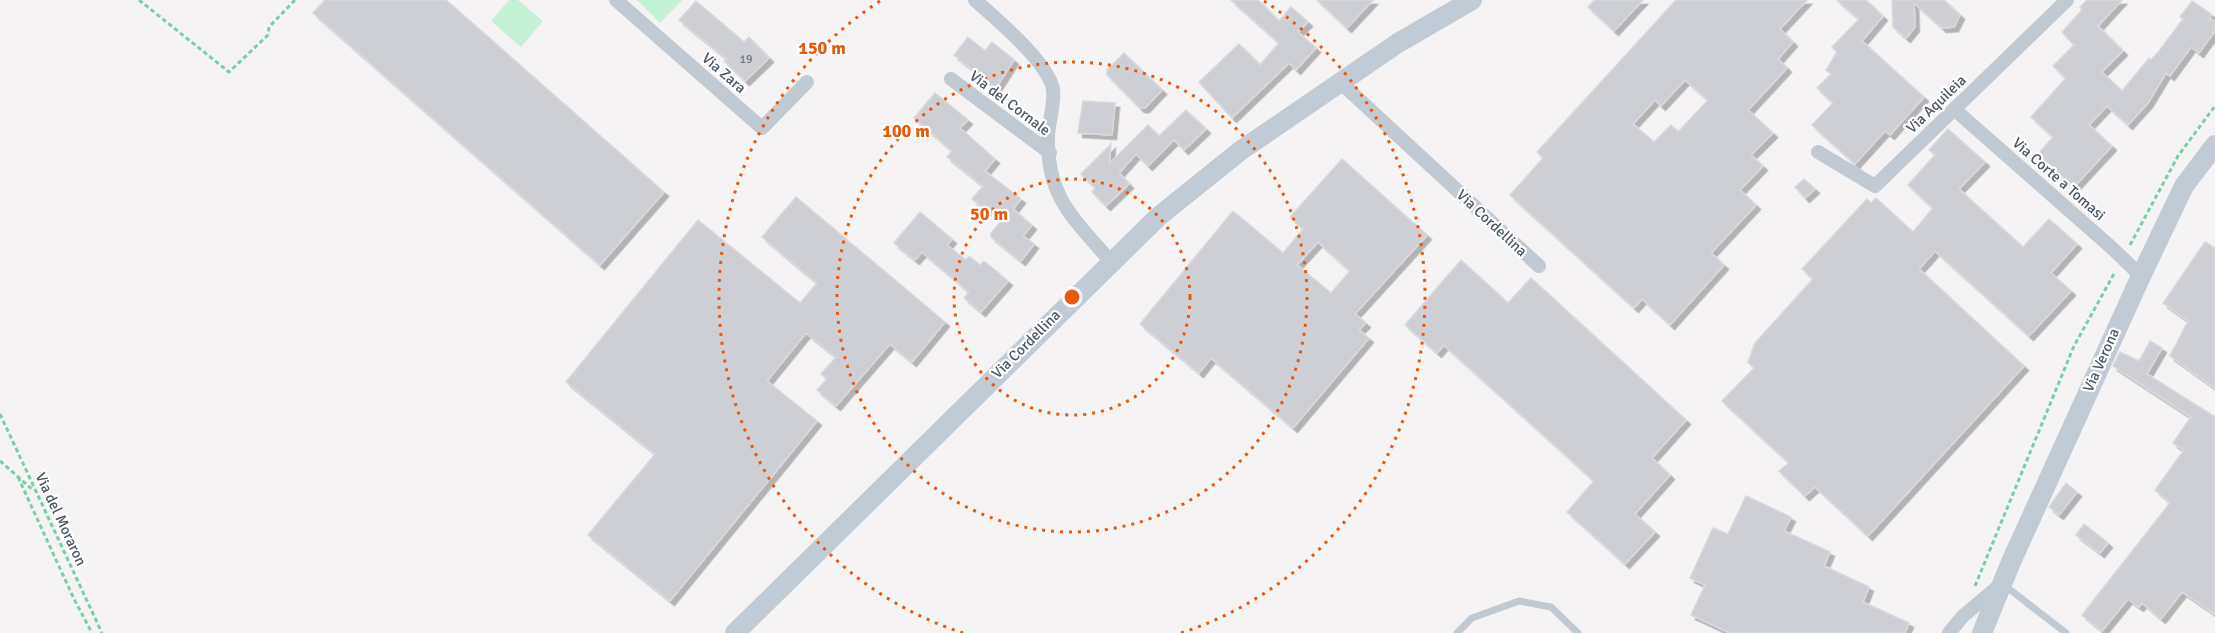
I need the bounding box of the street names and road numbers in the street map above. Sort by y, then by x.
street label: Via Zara [698,49,750,97]
street label: Via del Cornale [966,67,1054,139]
street label: Via Aquileia [1902,71,1970,137]
street label: Via Corte a Tomasi [2009,134,2109,224]
street label: Via Cordellina [1453,186,1531,260]
street label: Via Cordellina [988,306,1064,382]
street label: Via Verona [2079,325,2123,395]
street label: Via del Moraron [32,469,90,569]

